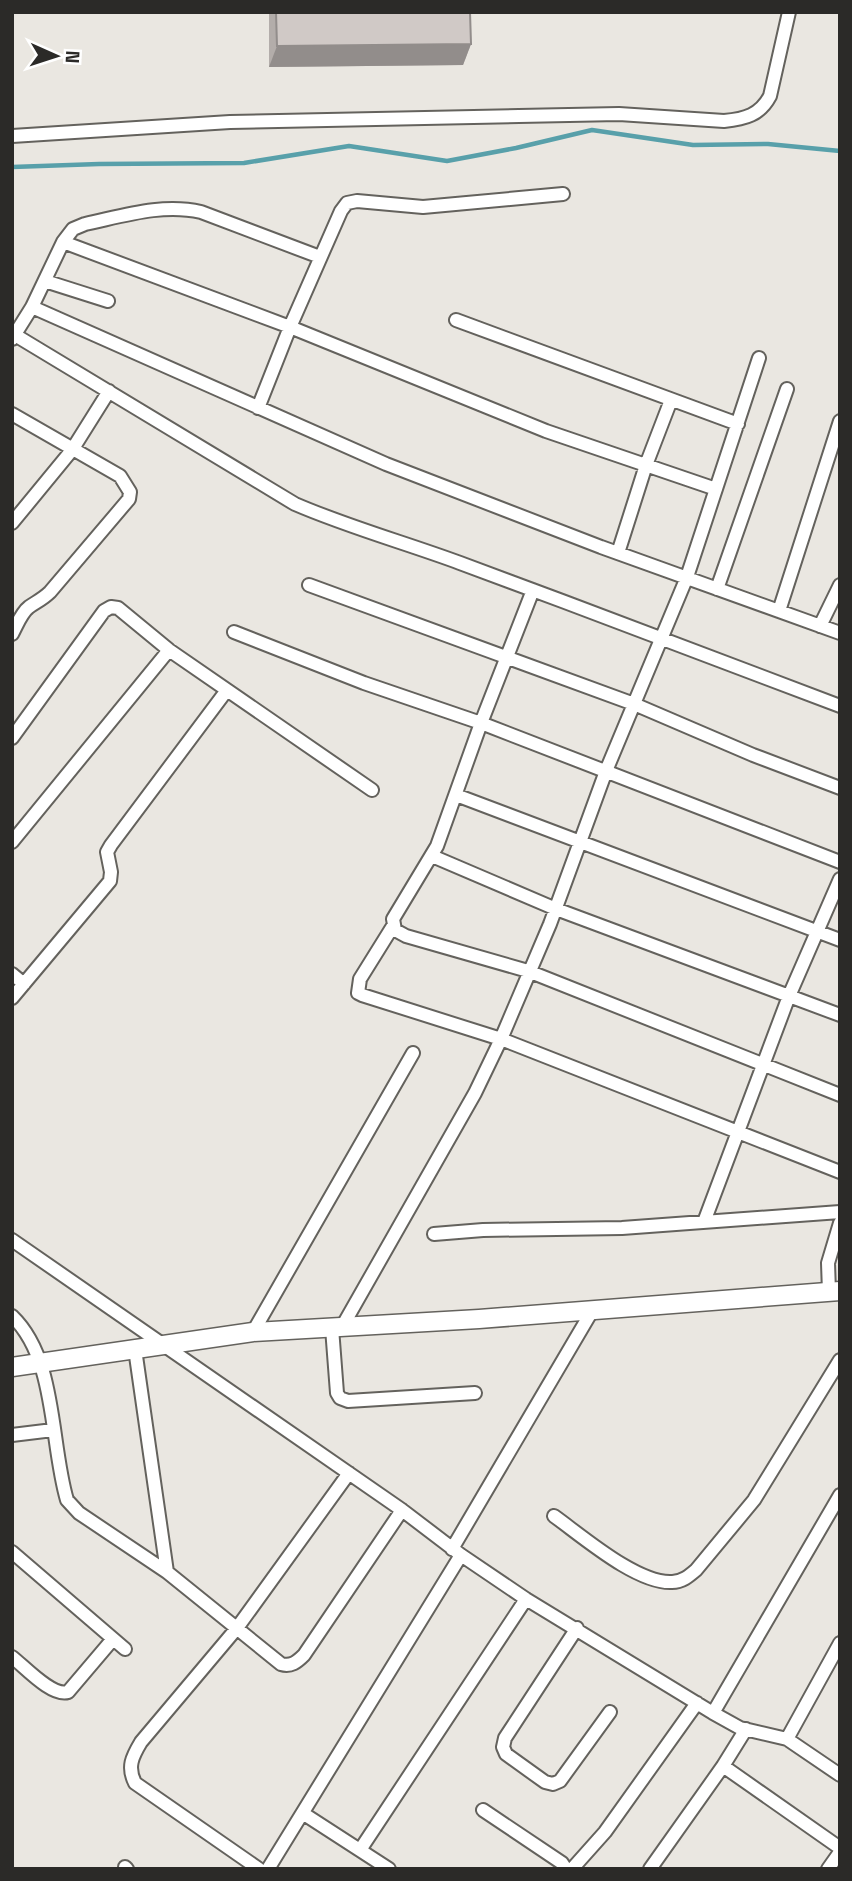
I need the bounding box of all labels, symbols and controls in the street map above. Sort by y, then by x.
north arrow [21,21,91,91]
text: N [60,50,85,64]

